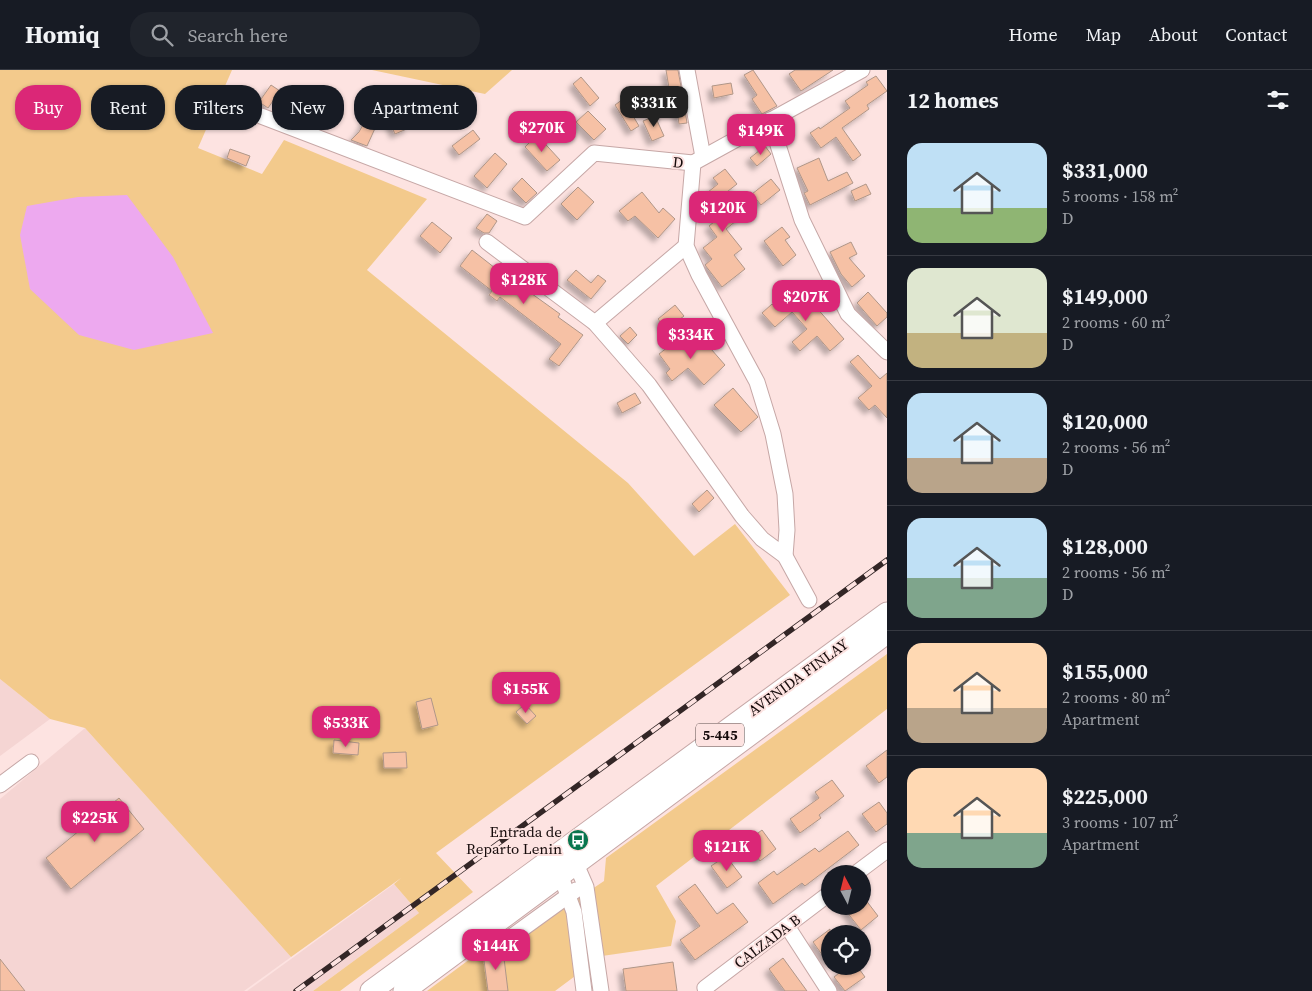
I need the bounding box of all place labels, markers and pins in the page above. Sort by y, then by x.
pin: $331K [619,85,689,128]
pin: $270K [507,111,577,153]
pin: $149K [726,114,796,156]
pin: $120K [688,190,758,233]
pin: $128K [489,262,559,305]
pin: $207K [771,280,841,322]
pin: $334K [656,318,726,360]
pin: $155K [491,672,561,714]
pin: $533K [311,706,381,748]
pin: $225K [60,800,130,843]
place label: Entrada de Reparto Lenin [466,821,562,859]
bus stop icon: Entrada de Reparto Lenin [566,828,590,852]
pin: $121K [692,830,762,872]
pin: $144K [461,928,531,971]

